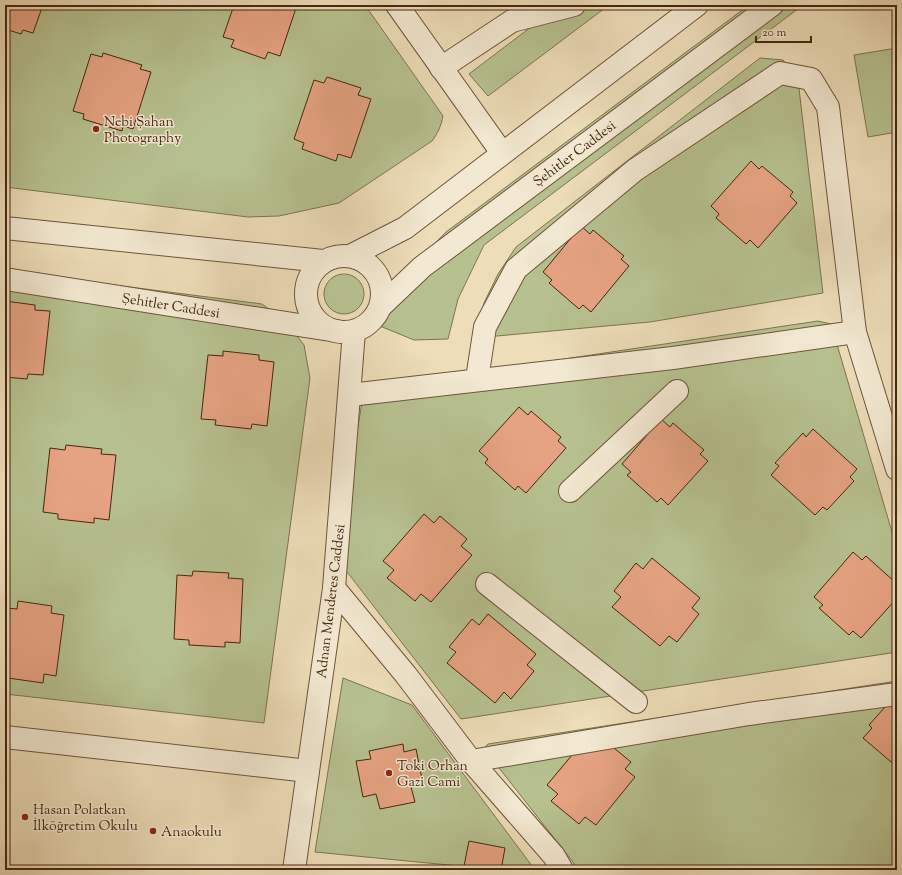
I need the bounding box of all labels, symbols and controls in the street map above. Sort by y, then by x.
scale bar [756,18,811,44]
text: 20 m [762,24,787,42]
place label: Nebi Şahan Photography [104,113,181,149]
street label: Şehitler Caddesi [530,117,621,192]
marker: Nebi Şahan Photography [91,124,101,134]
street label: Şehitler Caddesi [120,289,221,325]
street label: Adnan Menderes Caddesi [313,523,351,680]
place label: Toki Orhan Gazi Cami [397,757,468,793]
marker: Toki Orhan Gazi Cami [384,768,394,778]
place label: Hasan Polatkan İlköğretim Okulu [33,801,138,837]
marker: Hasan Polatkan İlköğretim Okulu [20,812,30,822]
place label: Anaokulu [161,823,222,843]
marker: Anaokulu [148,826,158,836]

